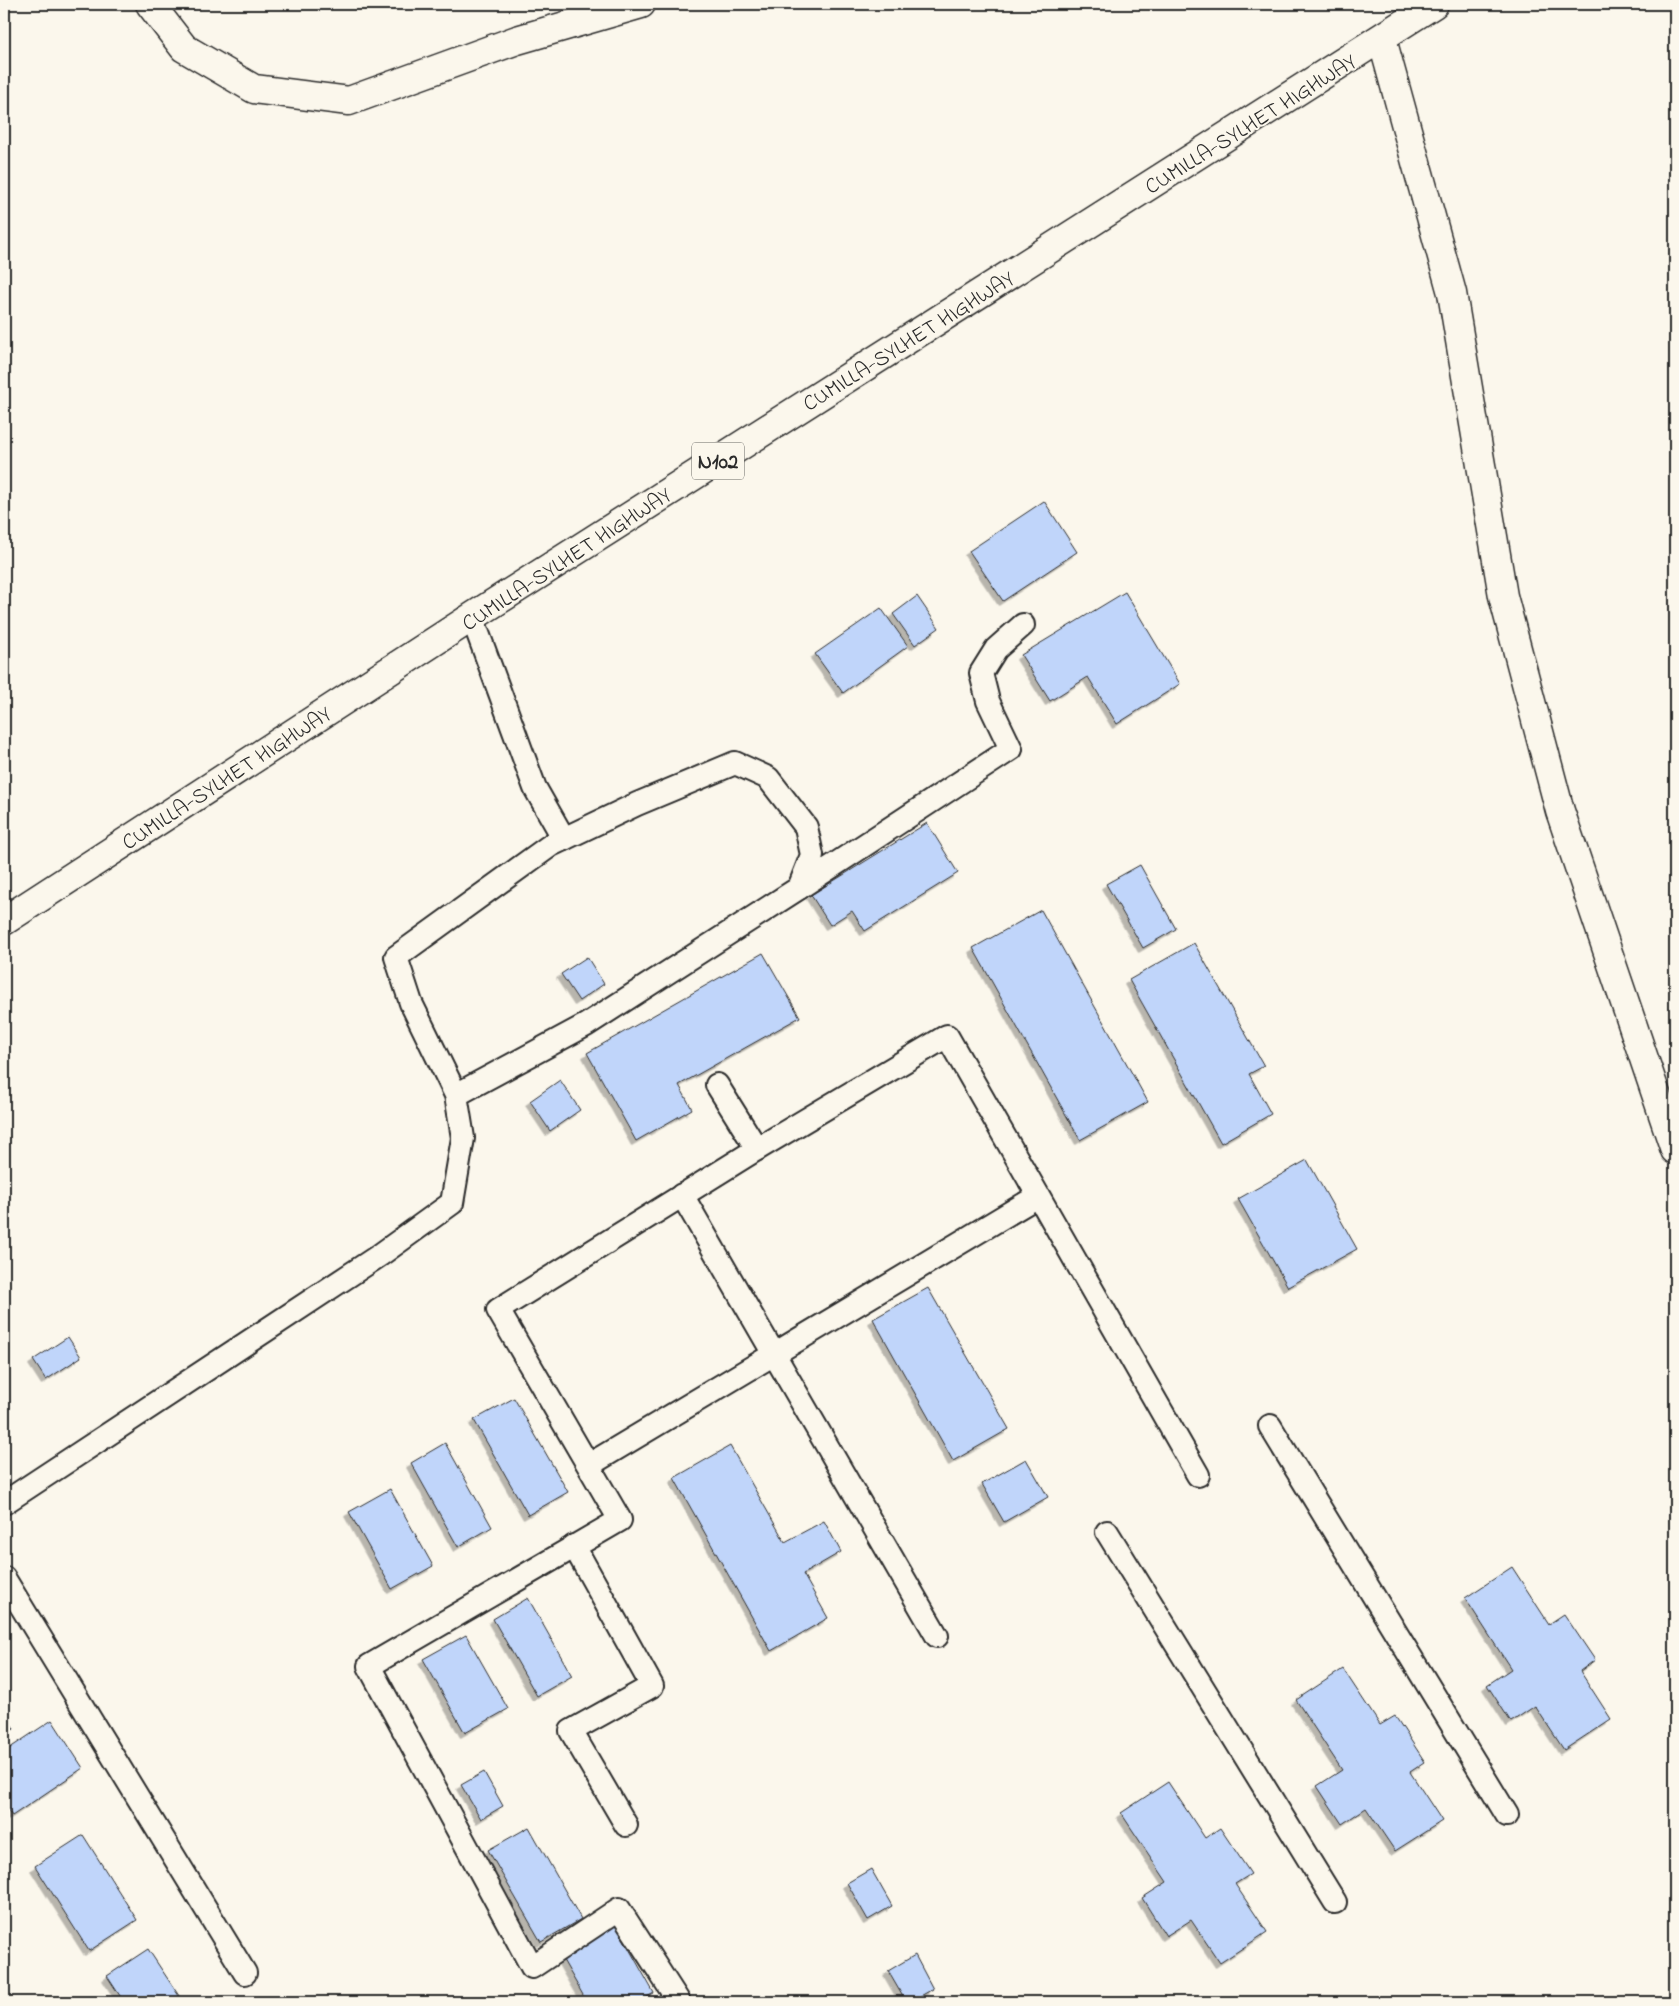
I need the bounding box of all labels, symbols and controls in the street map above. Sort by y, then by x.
street label: CUMILLA-SYLHET HIGHWAY [1139,47,1364,204]
street label: CUMILLA-SYLHET HIGHWAY [797,264,1022,421]
road number: N102 [692,442,744,480]
street label: CUMILLA-SYLHET HIGHWAY [456,481,679,640]
street label: CUMILLA-SYLHET HIGHWAY [116,700,339,859]

